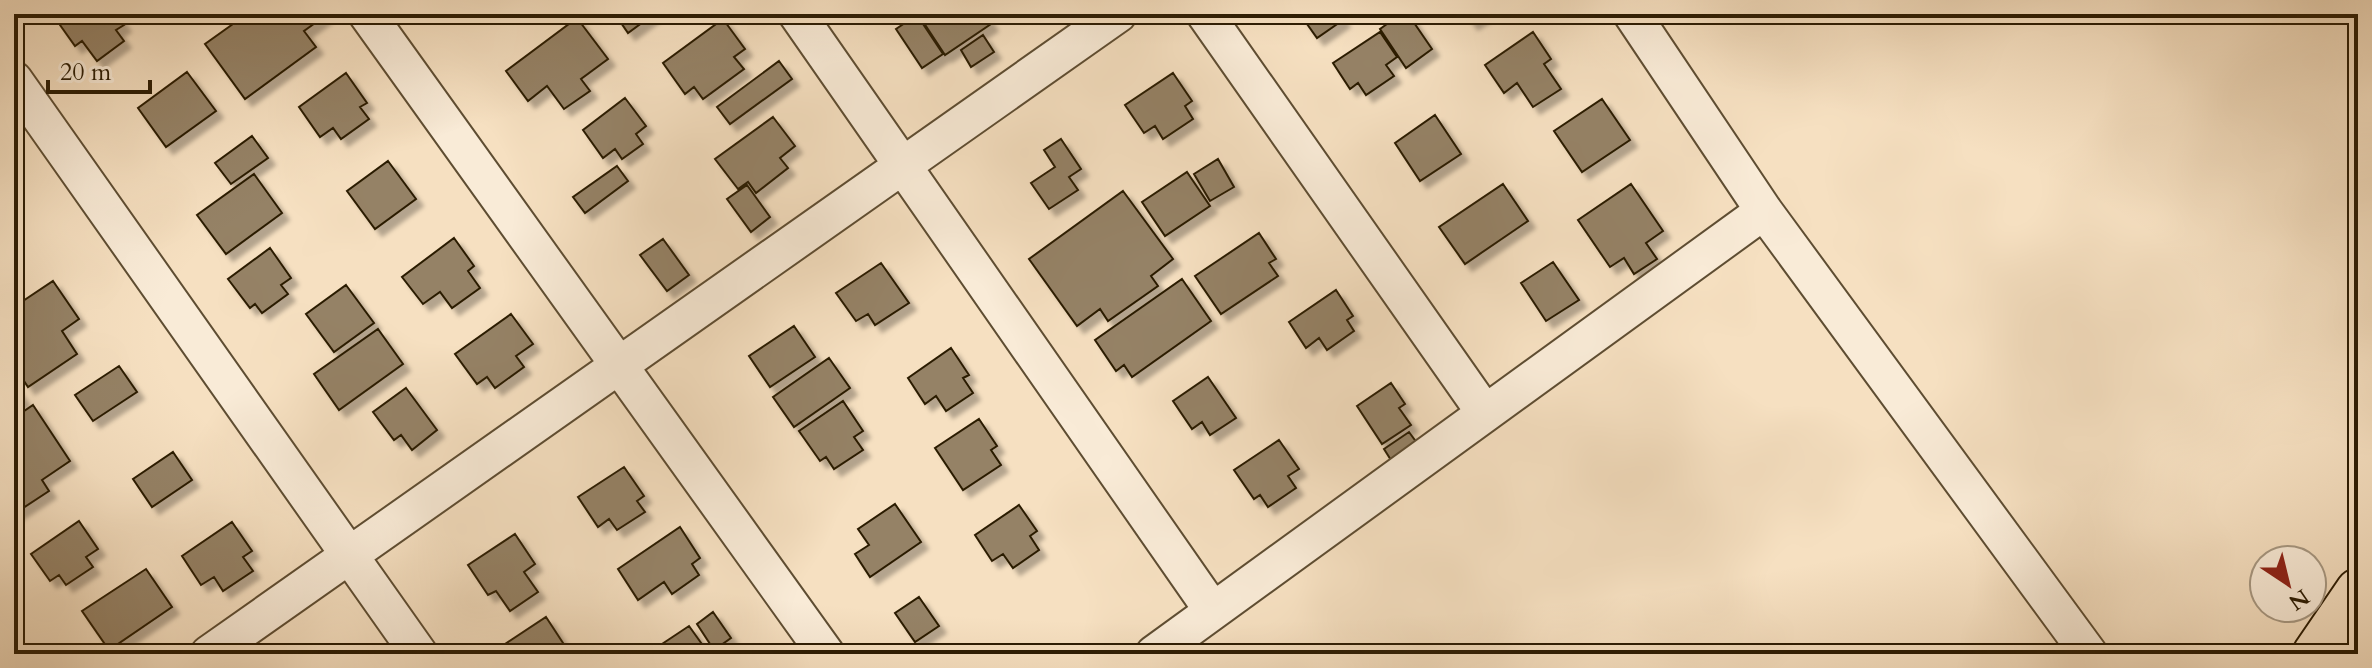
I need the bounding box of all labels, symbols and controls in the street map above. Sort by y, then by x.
scale bar [48,44,150,94]
text: 20 m [60,56,112,89]
north arrow [2248,544,2328,624]
text: N [2282,582,2315,617]

